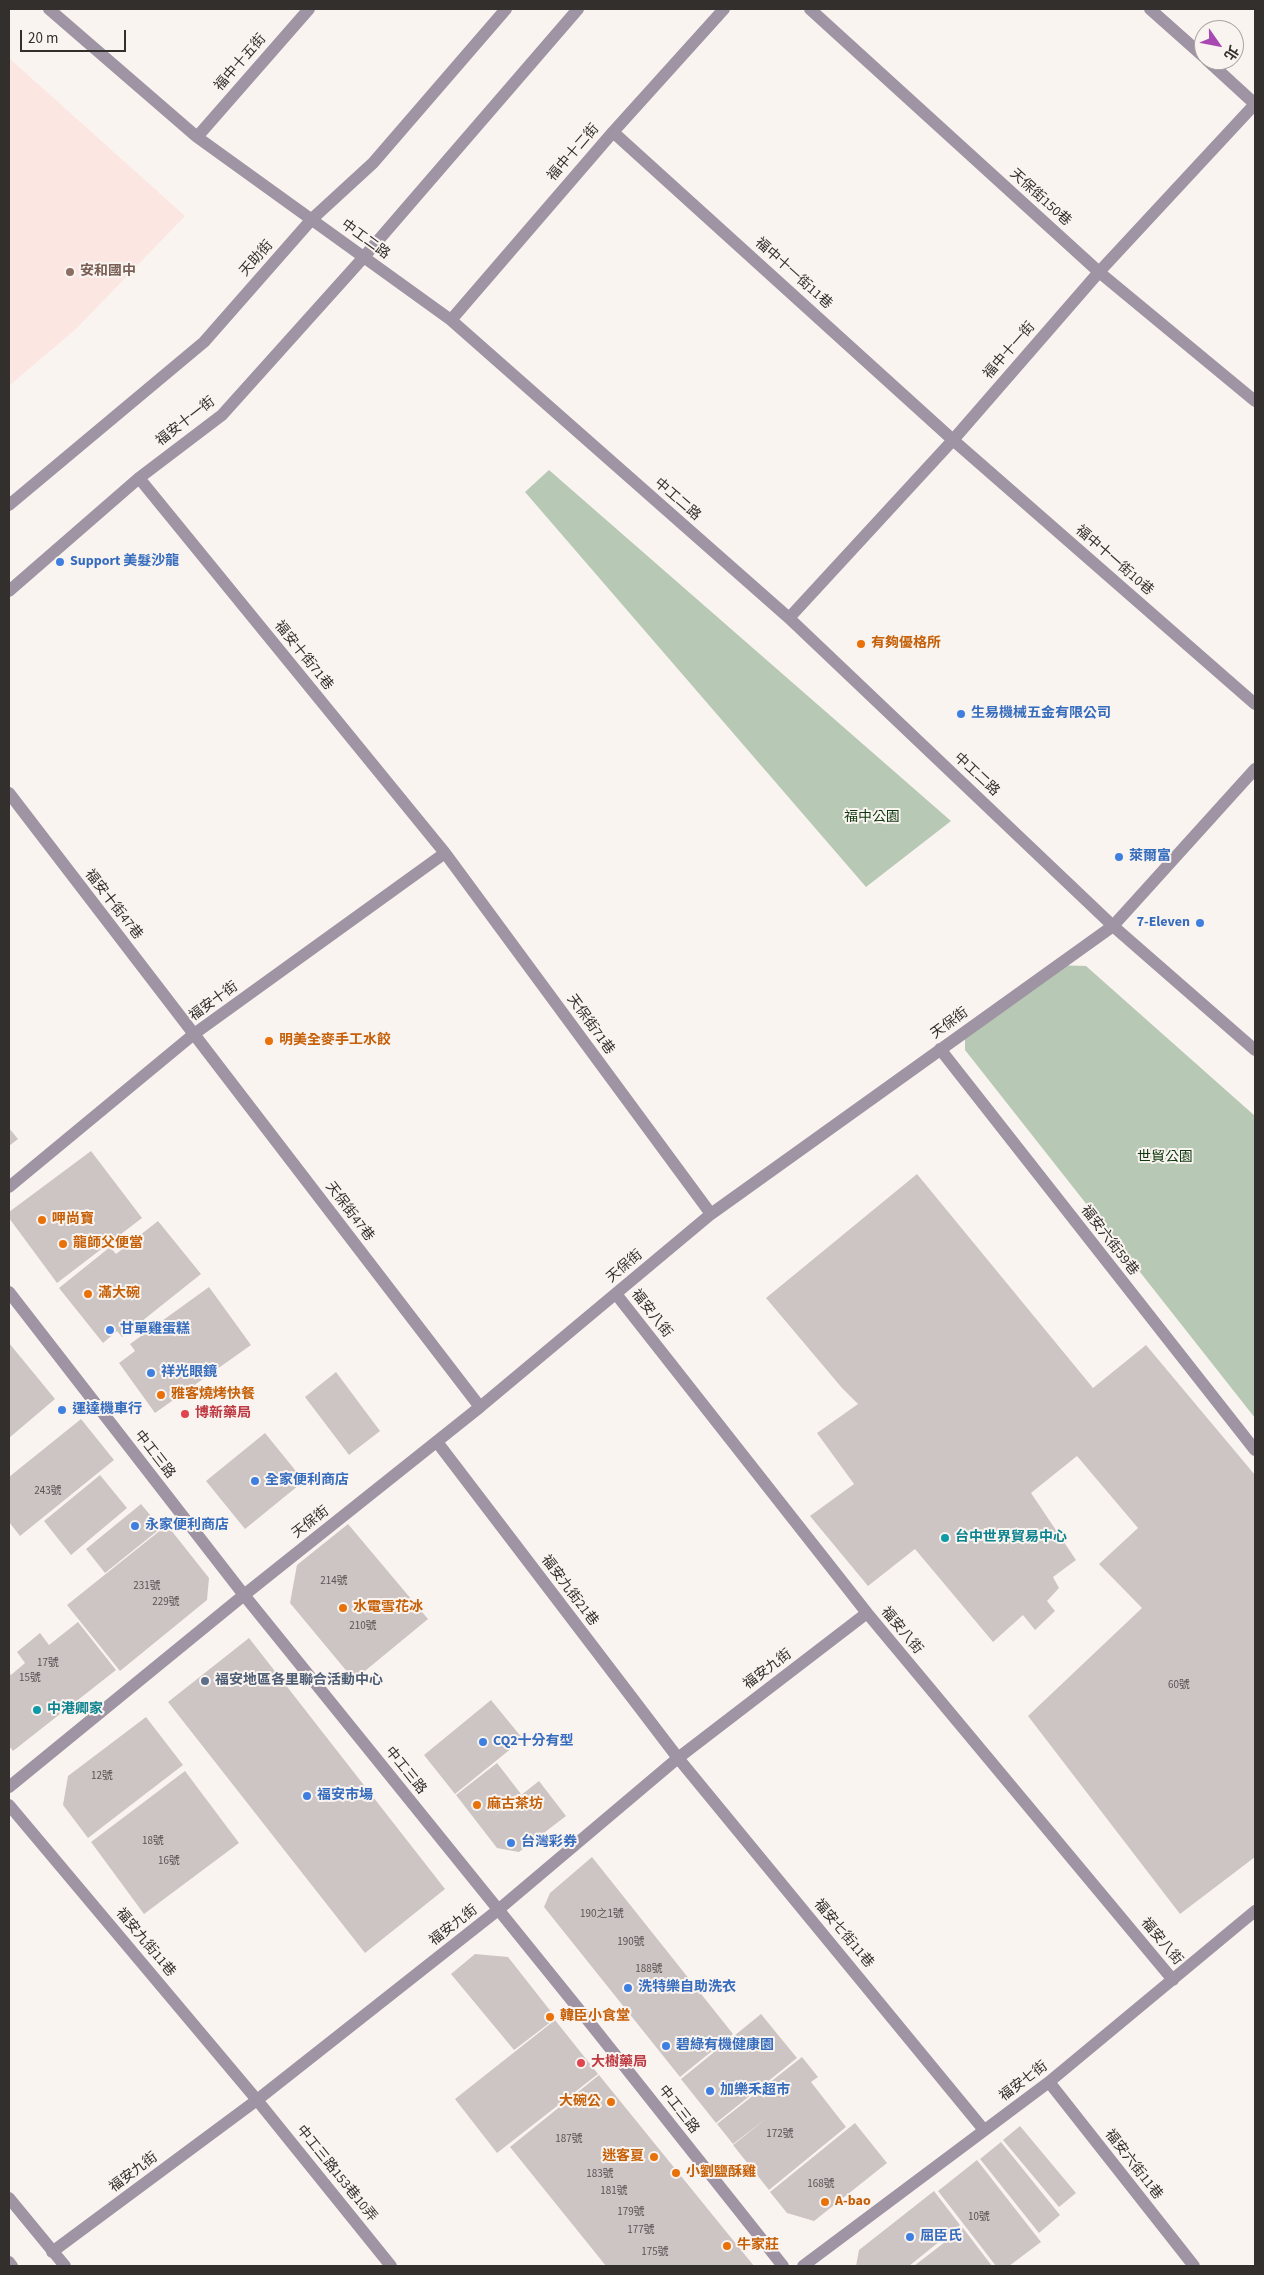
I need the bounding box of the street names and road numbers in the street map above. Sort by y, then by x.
street label: 福中十五街 [212,31,270,95]
street label: 福中十二街 [545,121,603,185]
street label: 天保街150巷 [1006,166,1074,230]
street label: 中工二路 [337,217,393,263]
street label: 福中十一街11巷 [751,235,835,313]
street label: 天助街 [237,238,277,280]
street label: 福中十一街 [981,319,1039,383]
street label: 福安十一街 [153,394,219,450]
street label: 中工二路 [650,475,704,525]
street label: 福中十一街10巷 [1072,523,1156,599]
street label: 福安十街71巷 [270,618,336,694]
street label: 中工二路 [950,750,1002,800]
street label: 福安十街47巷 [81,867,145,943]
street label: 福安十街 [186,979,242,1025]
street label: 天保街71巷 [563,992,617,1058]
street label: 天保街 [928,1005,972,1043]
street label: 天保街47巷 [321,1179,377,1245]
street label: 福安六街59巷 [1077,1203,1141,1279]
street label: 天保街 [604,1247,646,1287]
street label: 福安八街 [627,1287,675,1341]
street label: 中工三路 [130,1428,178,1482]
street label: 天保街 [289,1503,333,1543]
street label: 福安九街21巷 [537,1552,601,1630]
street label: 福安八街 [877,1604,925,1658]
street label: 福安九街 [741,1646,795,1694]
street label: 中工三路 [381,1744,429,1798]
street label: 福安七街11巷 [810,1896,876,1972]
street label: 福安九街 [427,1902,481,1950]
street label: 福安九街11巷 [112,1905,178,1981]
street label: 福安八街 [1137,1915,1185,1969]
street label: 福安七街 [997,2058,1051,2106]
street label: 中工三路 [654,2083,702,2137]
street label: 中工三路153巷10弄 [292,2123,380,2225]
street label: 福安六街11巷 [1101,2127,1165,2203]
street label: 福安九街 [107,2149,161,2197]

